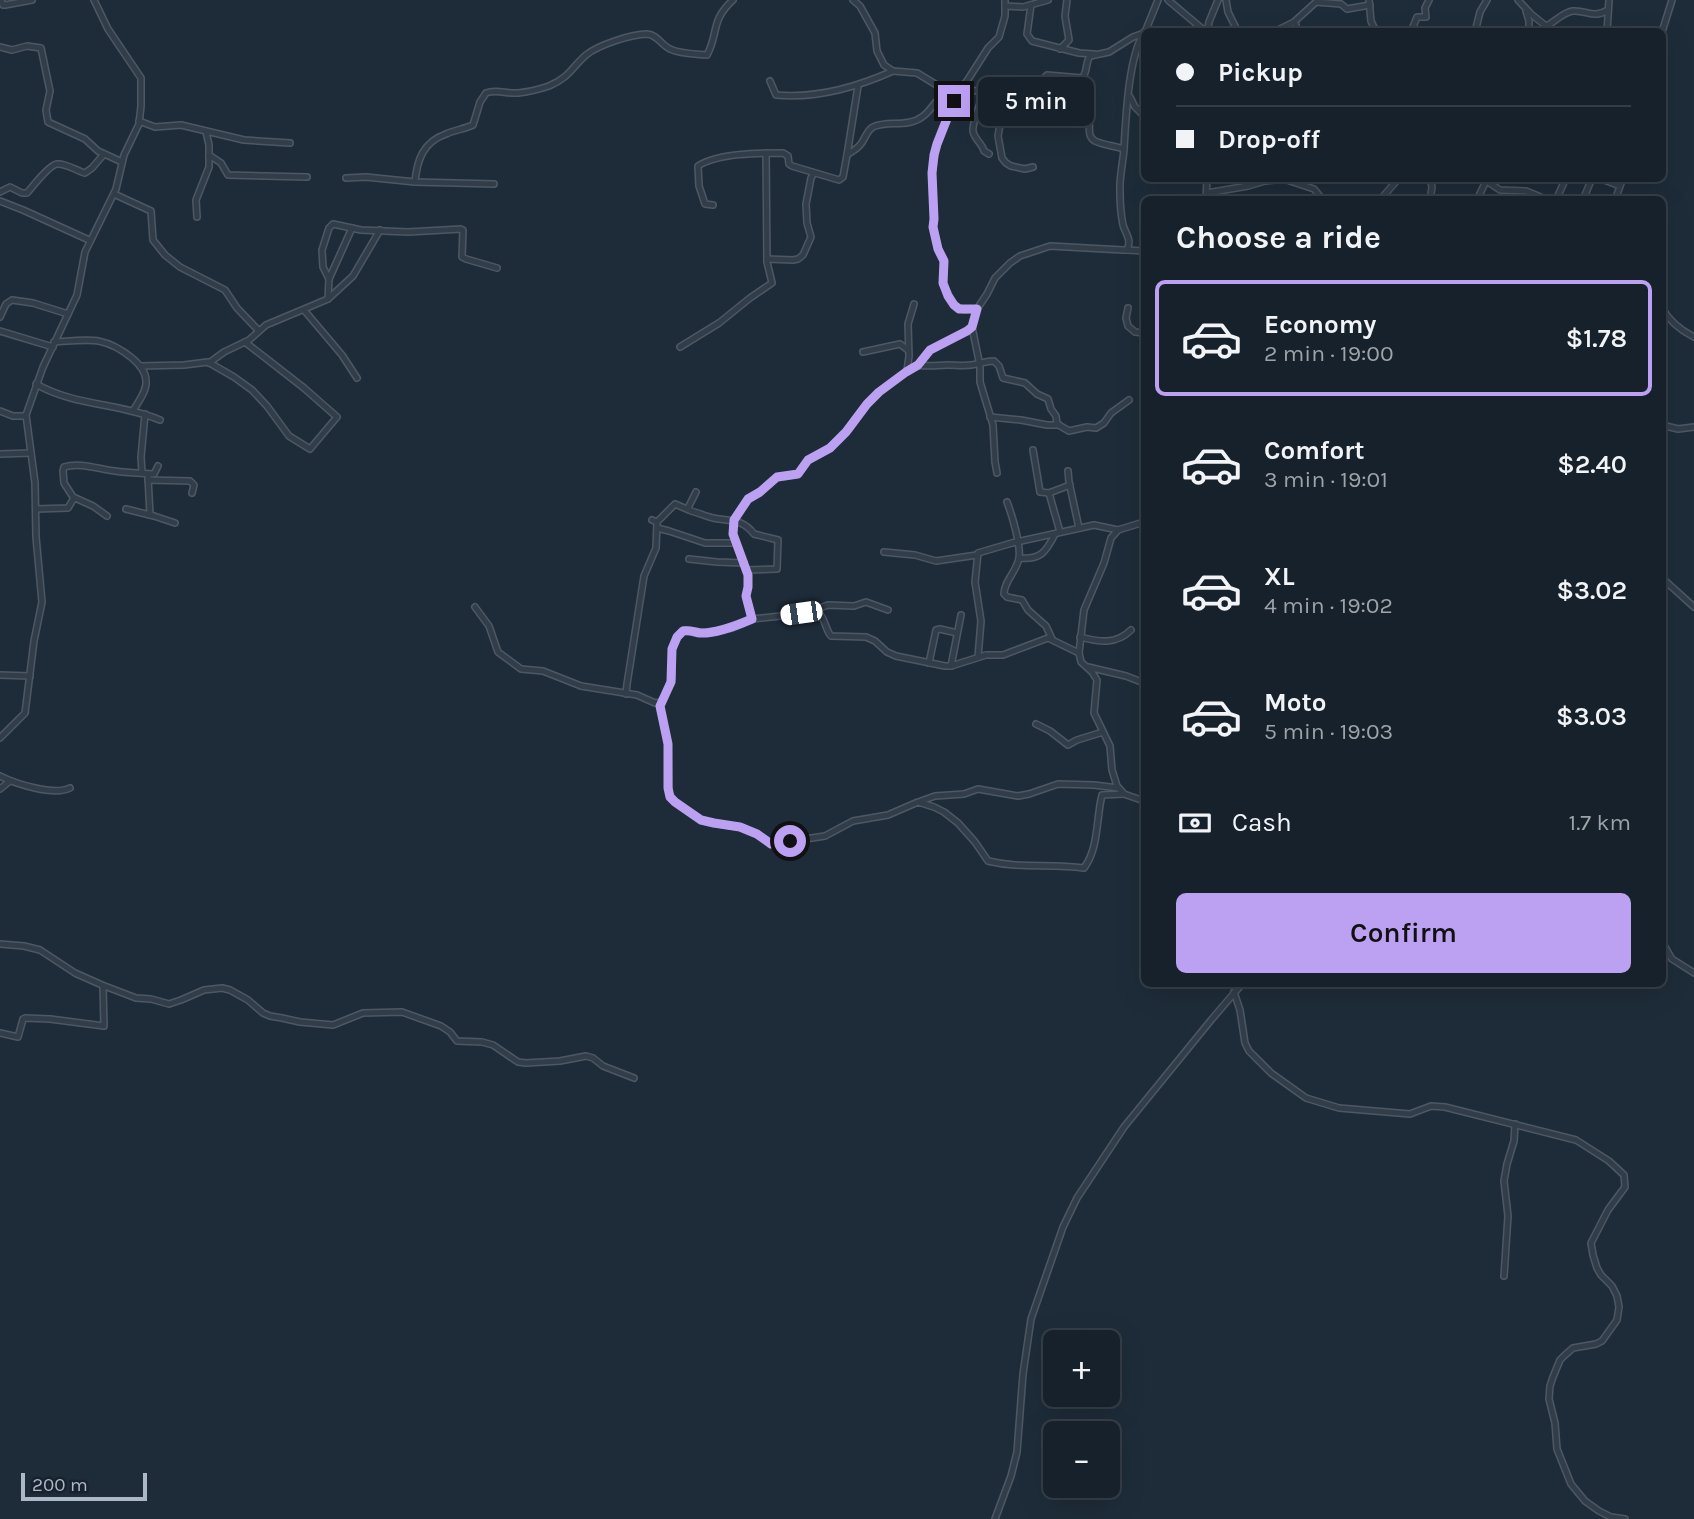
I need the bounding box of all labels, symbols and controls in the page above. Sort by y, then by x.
text: Pickup [1218,57,1303,88]
callout: 5 min [978,76,1094,126]
route end [938,85,970,117]
text: 5 min [1005,88,1067,115]
text: Drop-off [1218,124,1320,155]
text: Choose a ride [1176,219,1381,256]
icon: car [1180,307,1243,370]
text: Economy [1264,309,1376,340]
text: $1.78 [1566,323,1627,354]
text: 2 min · 19:00 [1264,340,1394,367]
icon: car [1180,433,1243,496]
text: Comfort [1264,435,1365,466]
text: $2.40 [1557,449,1627,480]
text: 3 min · 19:01 [1264,466,1388,493]
icon: car [1180,559,1243,622]
text: XL [1264,561,1295,592]
text: $3.02 [1557,575,1627,606]
text: 4 min · 19:02 [1264,592,1393,619]
car [779,600,824,626]
icon: car [1180,685,1243,748]
text: Moto [1264,687,1326,718]
text: $3.03 [1556,701,1627,732]
text: 5 min · 19:03 [1264,718,1393,745]
icon: cash [1176,804,1214,842]
text: Cash [1232,807,1292,838]
text: 1.7 km [1569,809,1631,836]
route start [774,825,806,857]
button: Confirm [1176,893,1631,973]
map controls [1043,1330,1120,1498]
button: + [1043,1330,1120,1407]
button: − [1043,1421,1120,1498]
scale bar [21,1470,147,1502]
text: 200 m [32,1474,88,1496]

